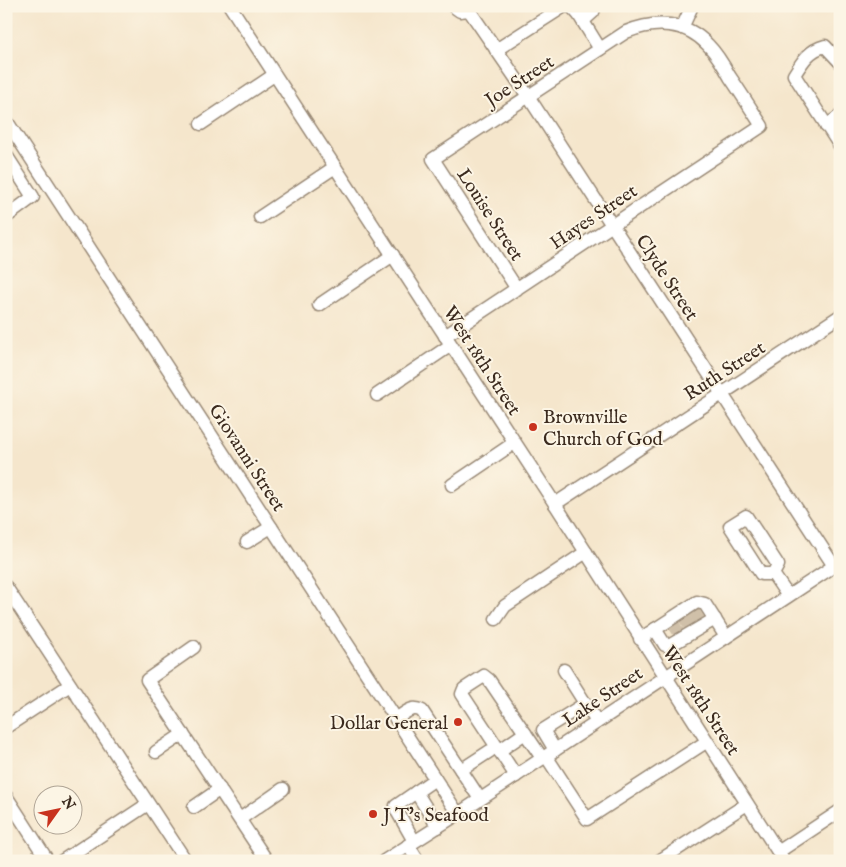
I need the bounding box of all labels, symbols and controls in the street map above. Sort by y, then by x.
street label: Joe Street [479,50,560,114]
street label: Louise Street [451,164,528,266]
street label: Hayes Street [546,179,643,256]
street label: Clyde Street [630,231,703,326]
street label: West 18th Street [437,302,526,421]
street label: Ruth Street [680,336,771,407]
street label: Giovanni Street [203,400,290,517]
place label: Brownville Church of God [543,406,663,452]
marker: Brownville Church of God [527,421,539,433]
street label: West 18th Street [656,642,745,761]
street label: Lake Street [558,662,648,733]
place label: Dollar General [330,712,449,736]
marker: Dollar General [452,716,464,728]
north arrow [32,784,82,834]
text: N [57,793,79,813]
place label: J T's Seafood [381,804,490,828]
marker: J T's Seafood [367,808,379,820]

